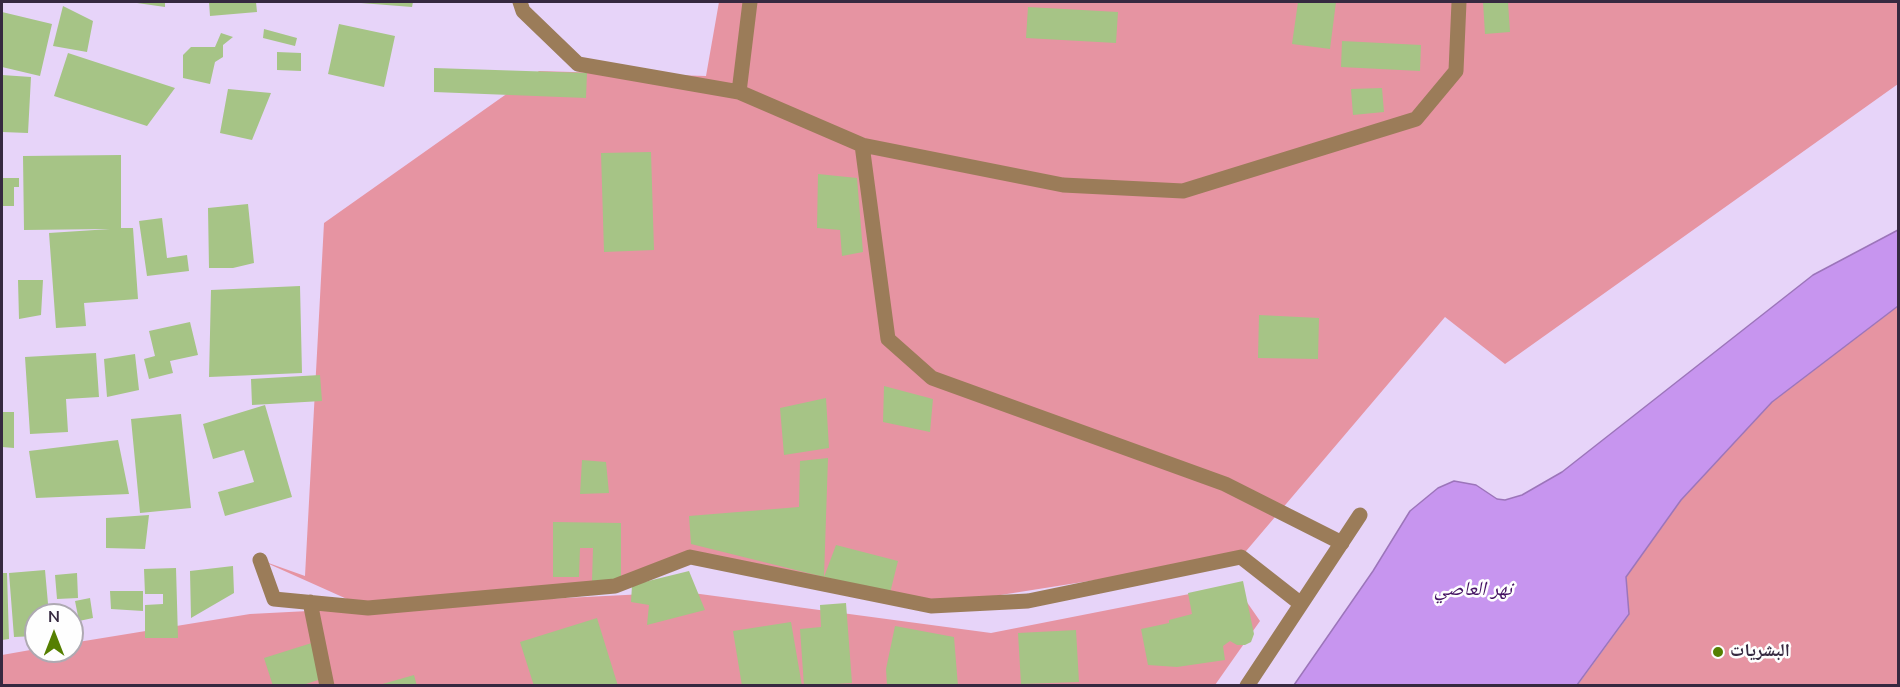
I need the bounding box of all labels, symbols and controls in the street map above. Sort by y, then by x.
water label: نهر العاصي [1434,578,1512,602]
north arrow [24,603,84,663]
text: N [48,606,60,628]
place label: البشريات [1730,641,1790,663]
marker: البشريات [1711,645,1725,659]

